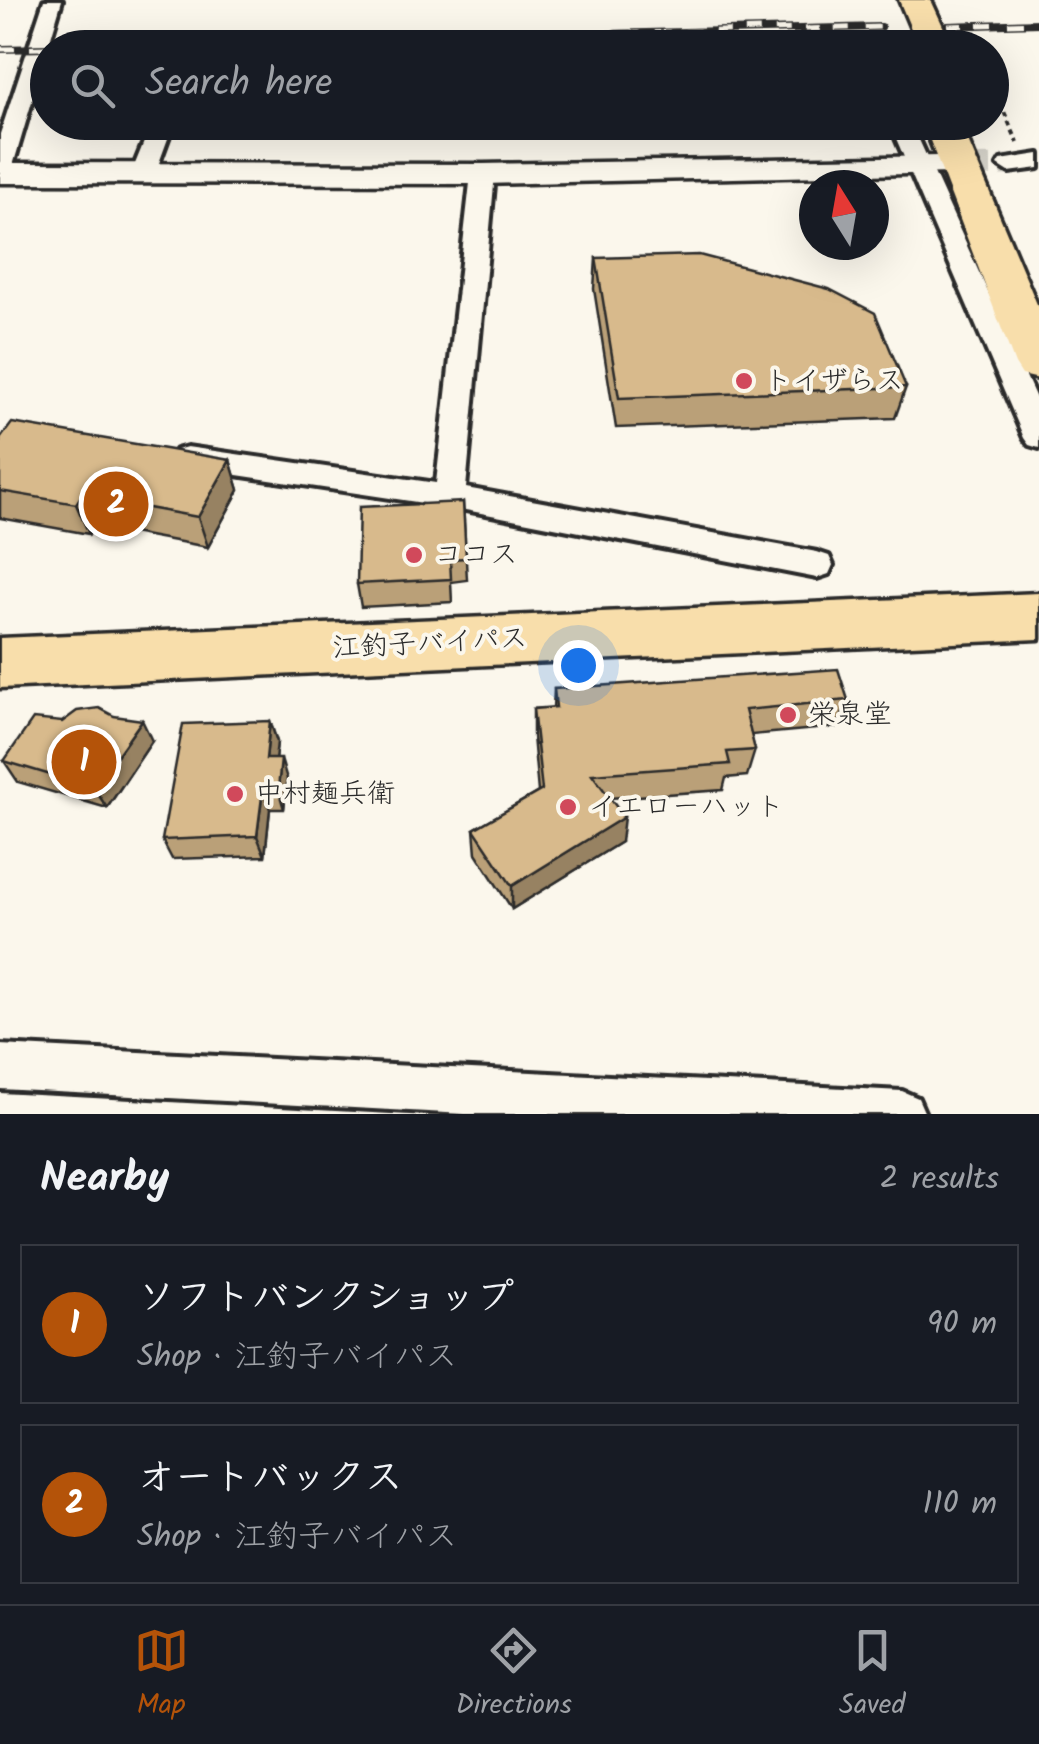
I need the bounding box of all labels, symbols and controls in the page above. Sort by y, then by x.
search box [30,30,1009,140]
text: Search here [145,55,332,115]
icon: search [65,58,120,113]
north arrow [799,170,889,260]
place label: トイザらス [764,359,904,404]
marker: トイザらス [733,370,755,392]
pin: 2 [84,466,148,542]
place label: ココス [434,533,518,578]
marker: ココス [403,544,425,566]
street label: 江釣子バイパス [331,616,529,672]
your location [553,640,604,691]
place label: 栄泉堂 [808,693,892,738]
marker: 栄泉堂 [777,704,799,726]
pin: 1 [52,724,116,800]
place label: 中村麺兵衛 [255,772,395,817]
marker: 中村麺兵衛 [224,783,246,805]
place label: イエローハット [588,785,784,830]
marker: イエローハット [557,796,579,818]
text: Nearby [40,1146,169,1213]
text: 2 results [880,1154,999,1205]
text: ソフトバンクショップ [137,1269,514,1329]
text: 1 [70,1299,79,1350]
text: 90 m [927,1299,997,1350]
text: Shop · 江釣子バイパス [137,1332,458,1383]
text: オートバックス [137,1449,403,1509]
text: 2 [65,1479,84,1530]
text: 110 m [923,1479,997,1530]
text: Shop · 江釣子バイパス [137,1512,458,1563]
tab: Map [134,1623,189,1728]
tab: Directions [456,1623,572,1728]
tab: Saved [839,1623,905,1728]

